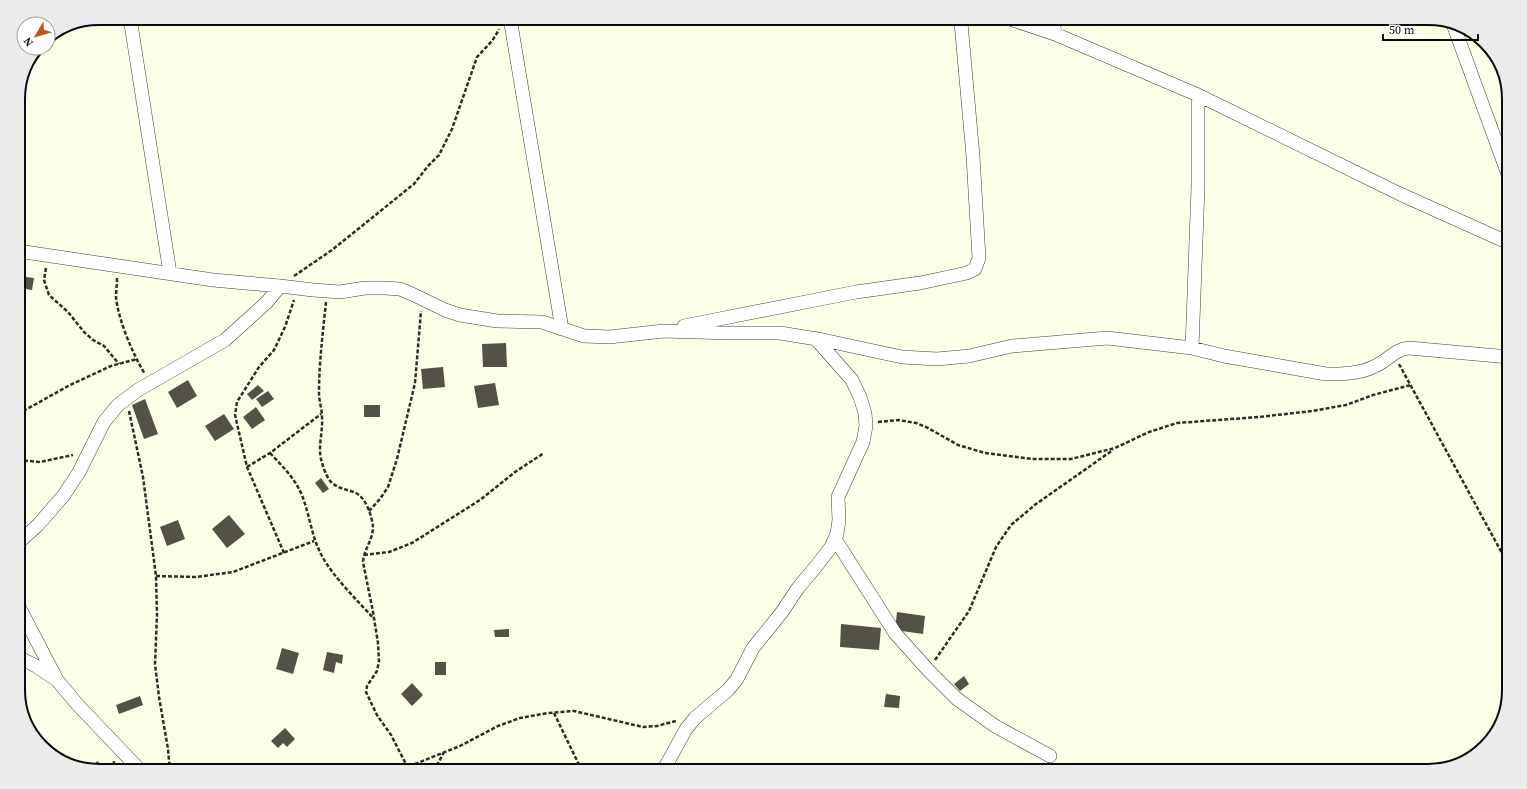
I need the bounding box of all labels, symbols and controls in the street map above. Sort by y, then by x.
north arrow [16,16,56,56]
scale bar [1383,16,1478,42]
text: 50 m [1389,22,1415,38]
text: N [20,34,37,50]

